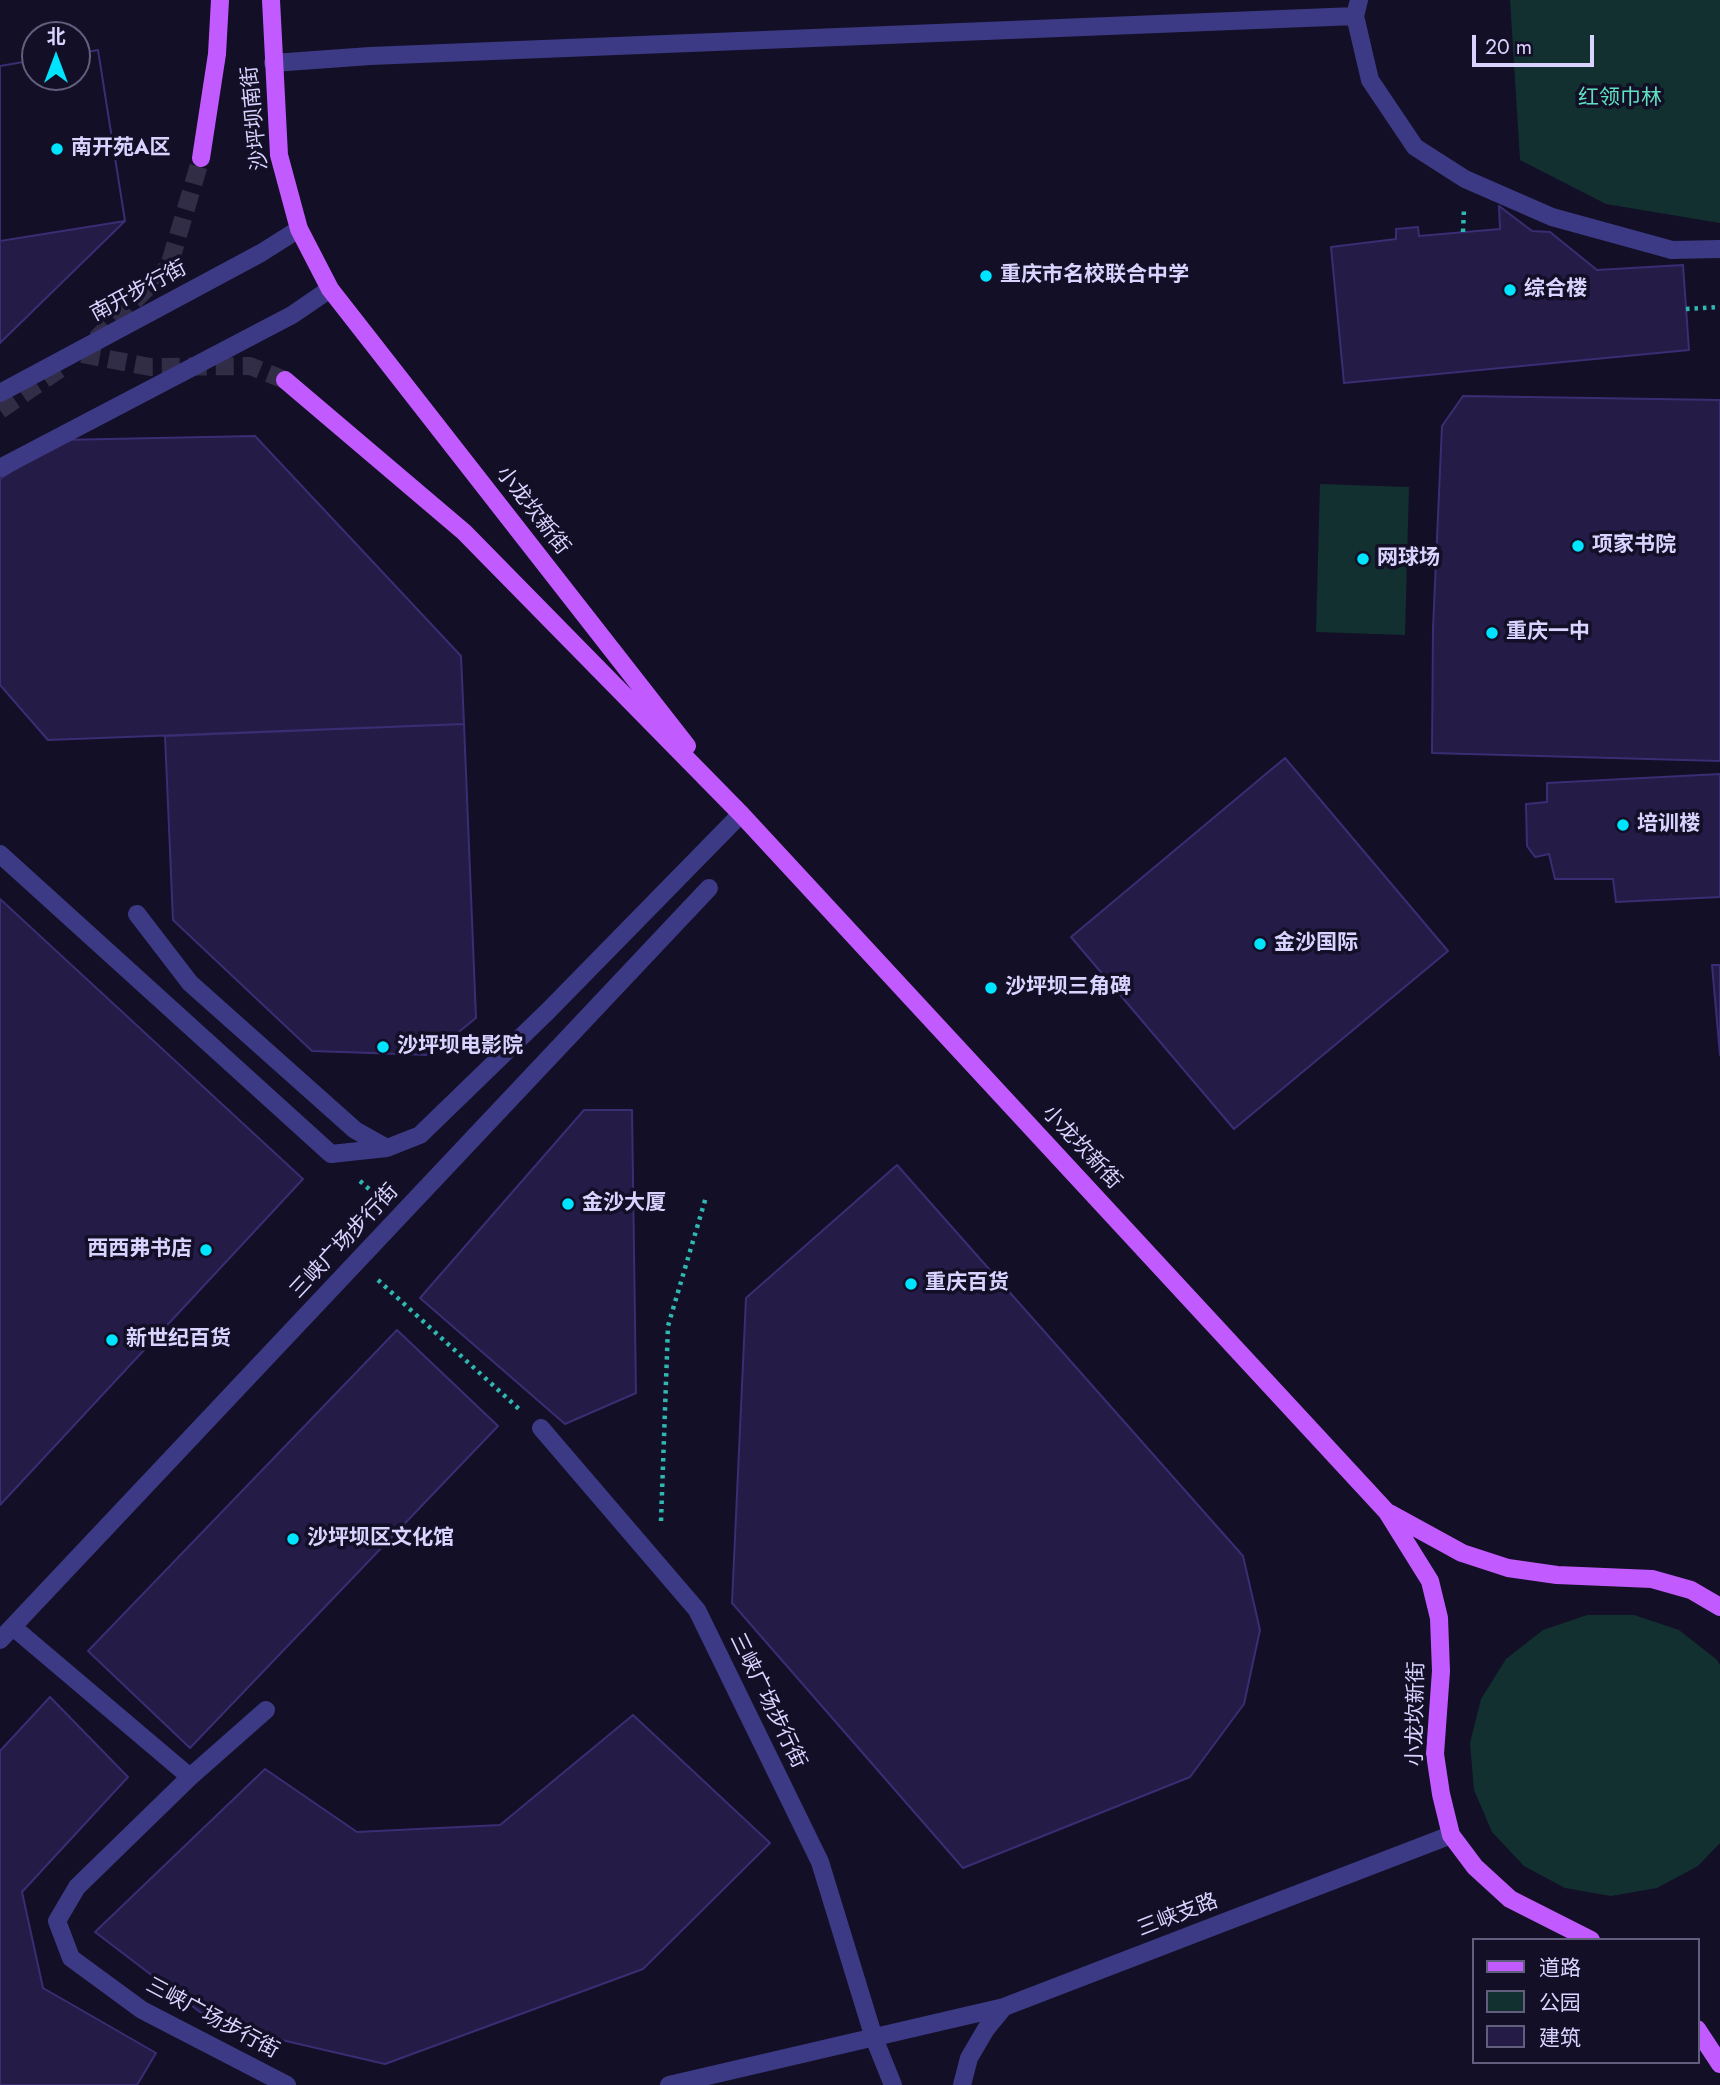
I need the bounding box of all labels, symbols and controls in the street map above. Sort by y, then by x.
north arrow [21,21,91,91]
scale bar [1475,21,1598,65]
text: 北 [46,23,66,50]
text: 20 m [1485,32,1532,62]
street label: 沙坪坝南街 [238,64,274,172]
park label: 红领巾林 [1578,86,1662,112]
place label: 南开苑A区 [71,136,170,162]
marker: 南开苑A区 [49,141,65,157]
street label: 南开步行街 [87,256,191,328]
place label: 重庆市名校联合中学 [1000,263,1189,289]
marker: 重庆市名校联合中学 [978,268,994,284]
place label: 综合楼 [1524,277,1587,303]
marker: 综合楼 [1502,282,1518,298]
street label: 小龙坎新街 [490,462,574,560]
place label: 项家书院 [1592,533,1676,559]
marker: 项家书院 [1570,538,1586,554]
place label: 网球场 [1377,546,1440,572]
marker: 网球场 [1355,551,1371,567]
place label: 重庆一中 [1506,620,1590,646]
marker: 重庆一中 [1484,625,1500,641]
place label: 培训楼 [1637,812,1700,838]
marker: 培训楼 [1615,817,1631,833]
place label: 金沙国际 [1274,931,1358,957]
marker: 金沙国际 [1252,936,1268,952]
place label: 沙坪坝三角碑 [1005,975,1131,1001]
marker: 沙坪坝三角碑 [983,980,999,996]
place label: 沙坪坝电影院 [397,1034,523,1060]
marker: 沙坪坝电影院 [375,1039,391,1055]
street label: 小龙坎新街 [1036,1101,1126,1195]
street label: 三峡广场步行街 [286,1180,404,1304]
place label: 金沙大厦 [582,1191,666,1217]
marker: 金沙大厦 [560,1196,576,1212]
place label: 西西弗书店 [87,1237,192,1263]
marker: 西西弗书店 [198,1242,214,1258]
place label: 重庆百货 [925,1271,1009,1297]
marker: 重庆百货 [903,1276,919,1292]
place label: 新世纪百货 [126,1327,231,1353]
marker: 新世纪百货 [104,1332,120,1348]
place label: 沙坪坝区文化馆 [307,1526,454,1552]
marker: 沙坪坝区文化馆 [285,1531,301,1547]
street label: 三峡广场步行街 [723,1629,811,1773]
street label: 小龙坎新街 [1403,1661,1431,1767]
street label: 三峡支路 [1134,1889,1222,1943]
legend [1472,1938,1699,2064]
text: 道路 [1539,1953,1581,1983]
street label: 三峡广场步行街 [141,1973,283,2065]
text: 公园 [1539,1988,1581,2018]
text: 建筑 [1539,2023,1581,2053]

